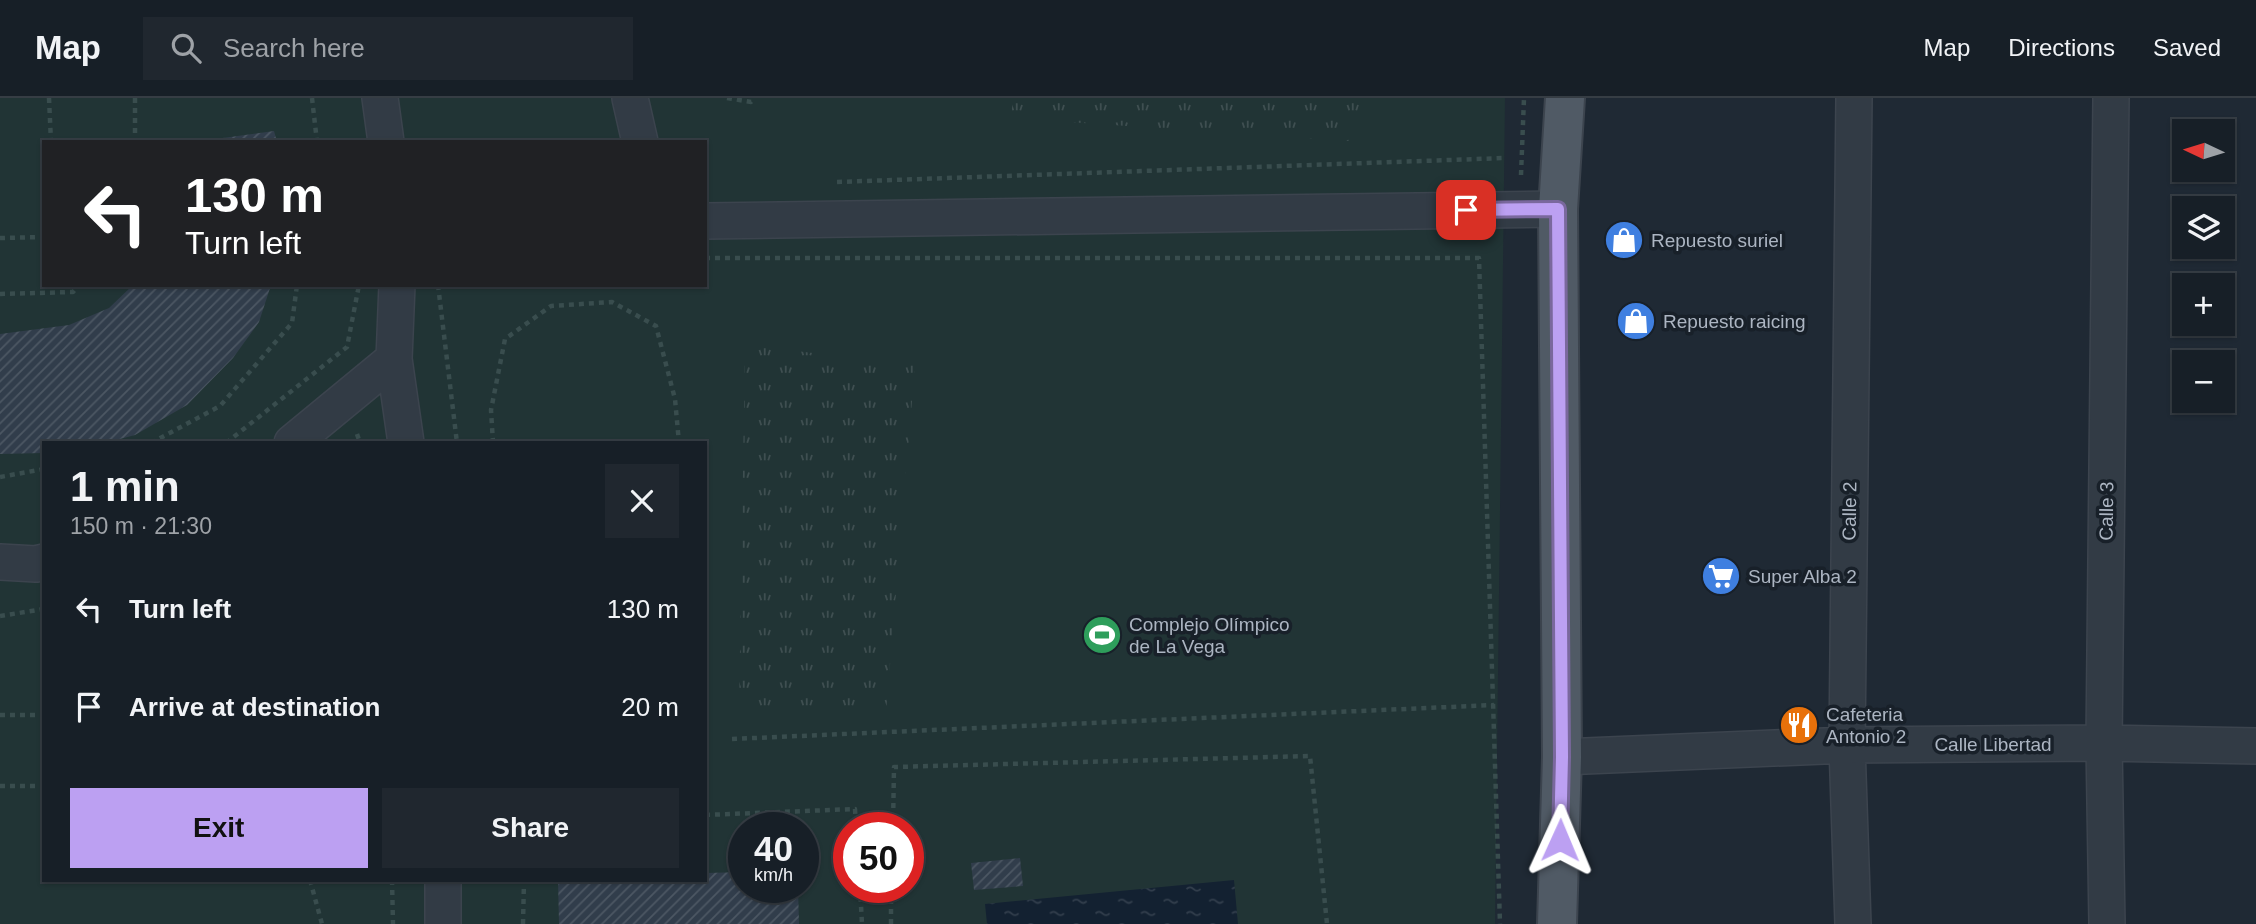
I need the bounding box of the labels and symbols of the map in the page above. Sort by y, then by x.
north arrow [2172,119,2235,182]
pin [1436,180,1496,240]
shop icon: Repuesto suriel [1603,219,1645,261]
place label: Repuesto suriel [1651,230,1783,251]
shop icon: Repuesto raicing [1615,300,1657,342]
place label: Repuesto raicing [1663,311,1806,332]
street label: Calle 2 [1838,481,1861,541]
street label: Calle 3 [2095,481,2118,541]
supermarket icon: Super Alba 2 [1700,555,1742,597]
place label: Super Alba 2 [1748,566,1857,587]
sports icon: Complejo Olímpico de La Vega [1081,614,1123,656]
place label: Complejo Olímpico de La Vega [1129,614,1290,657]
restaurant icon: Cafeteria Antonio 2 [1778,704,1820,746]
place label: Cafeteria Antonio 2 [1826,704,1906,747]
street label: Calle Libertad [1934,734,2052,755]
position arrow [1523,803,1597,877]
speed limit sign: 50 [833,812,924,903]

